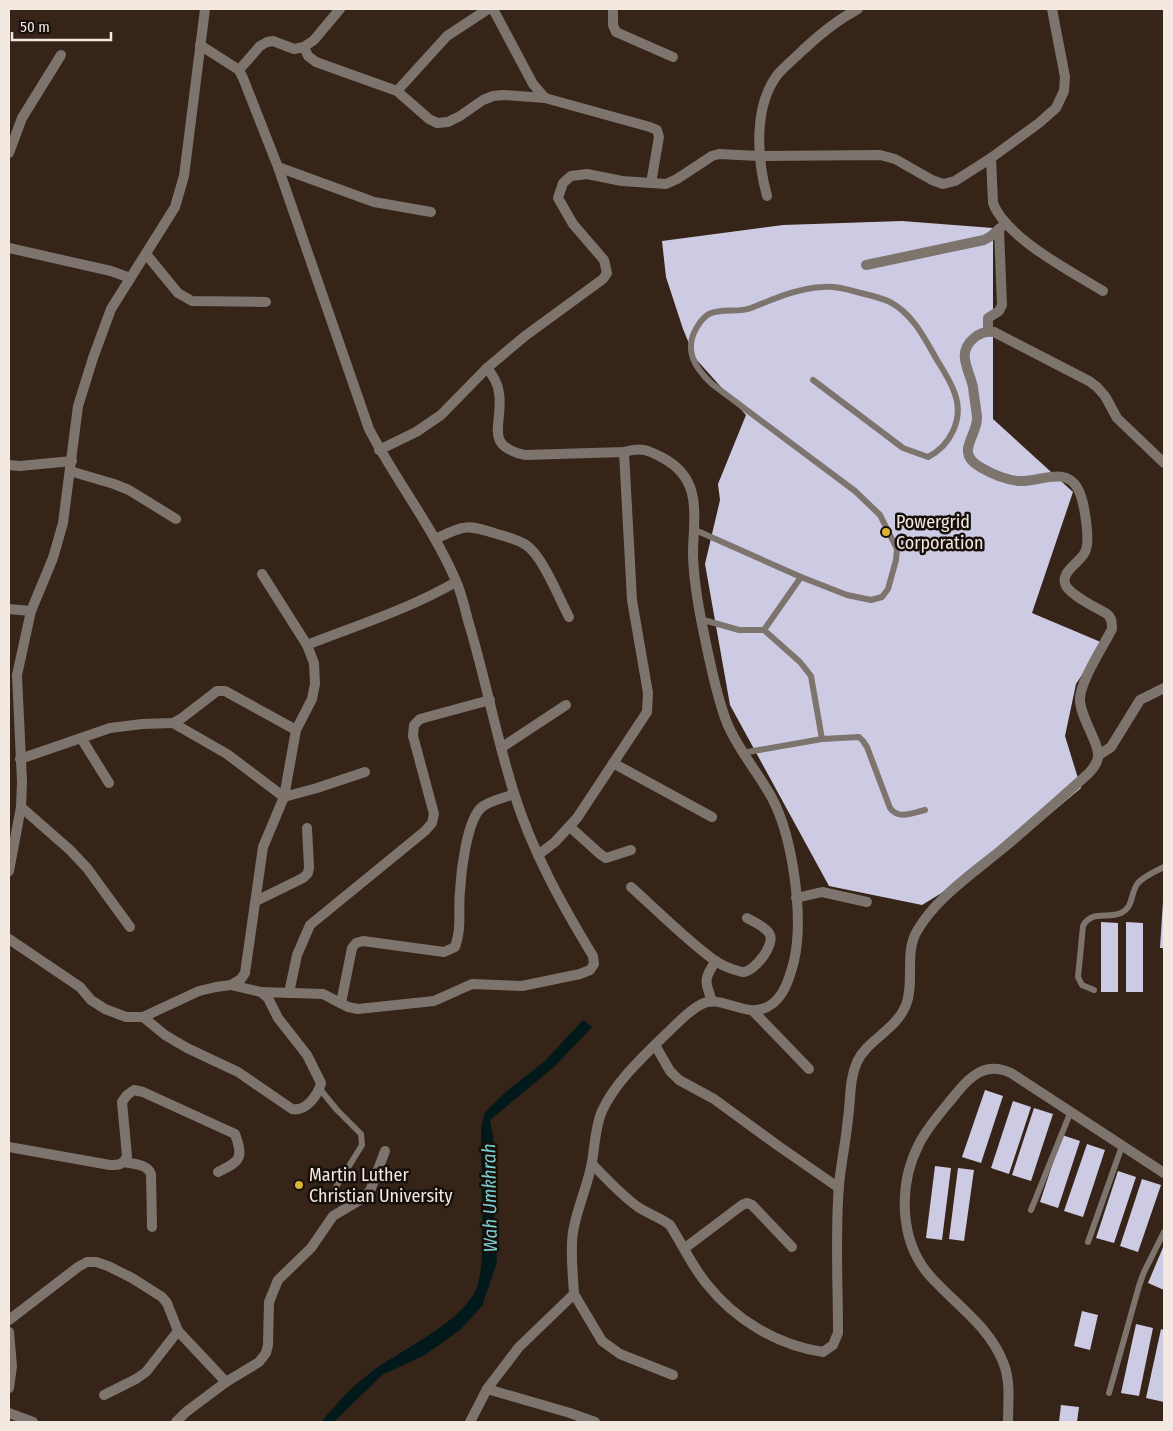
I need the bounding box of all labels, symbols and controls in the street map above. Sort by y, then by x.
scale bar [12,10,111,42]
text: 50 m [20,18,50,36]
place label: Powergrid Corporation [896,511,984,554]
marker: Powergrid Corporation [880,526,892,538]
water label: Wah Umkhrah [477,1143,502,1253]
place label: Martin Luther Christian University [309,1164,452,1207]
marker: Martin Luther Christian University [293,1179,305,1191]

